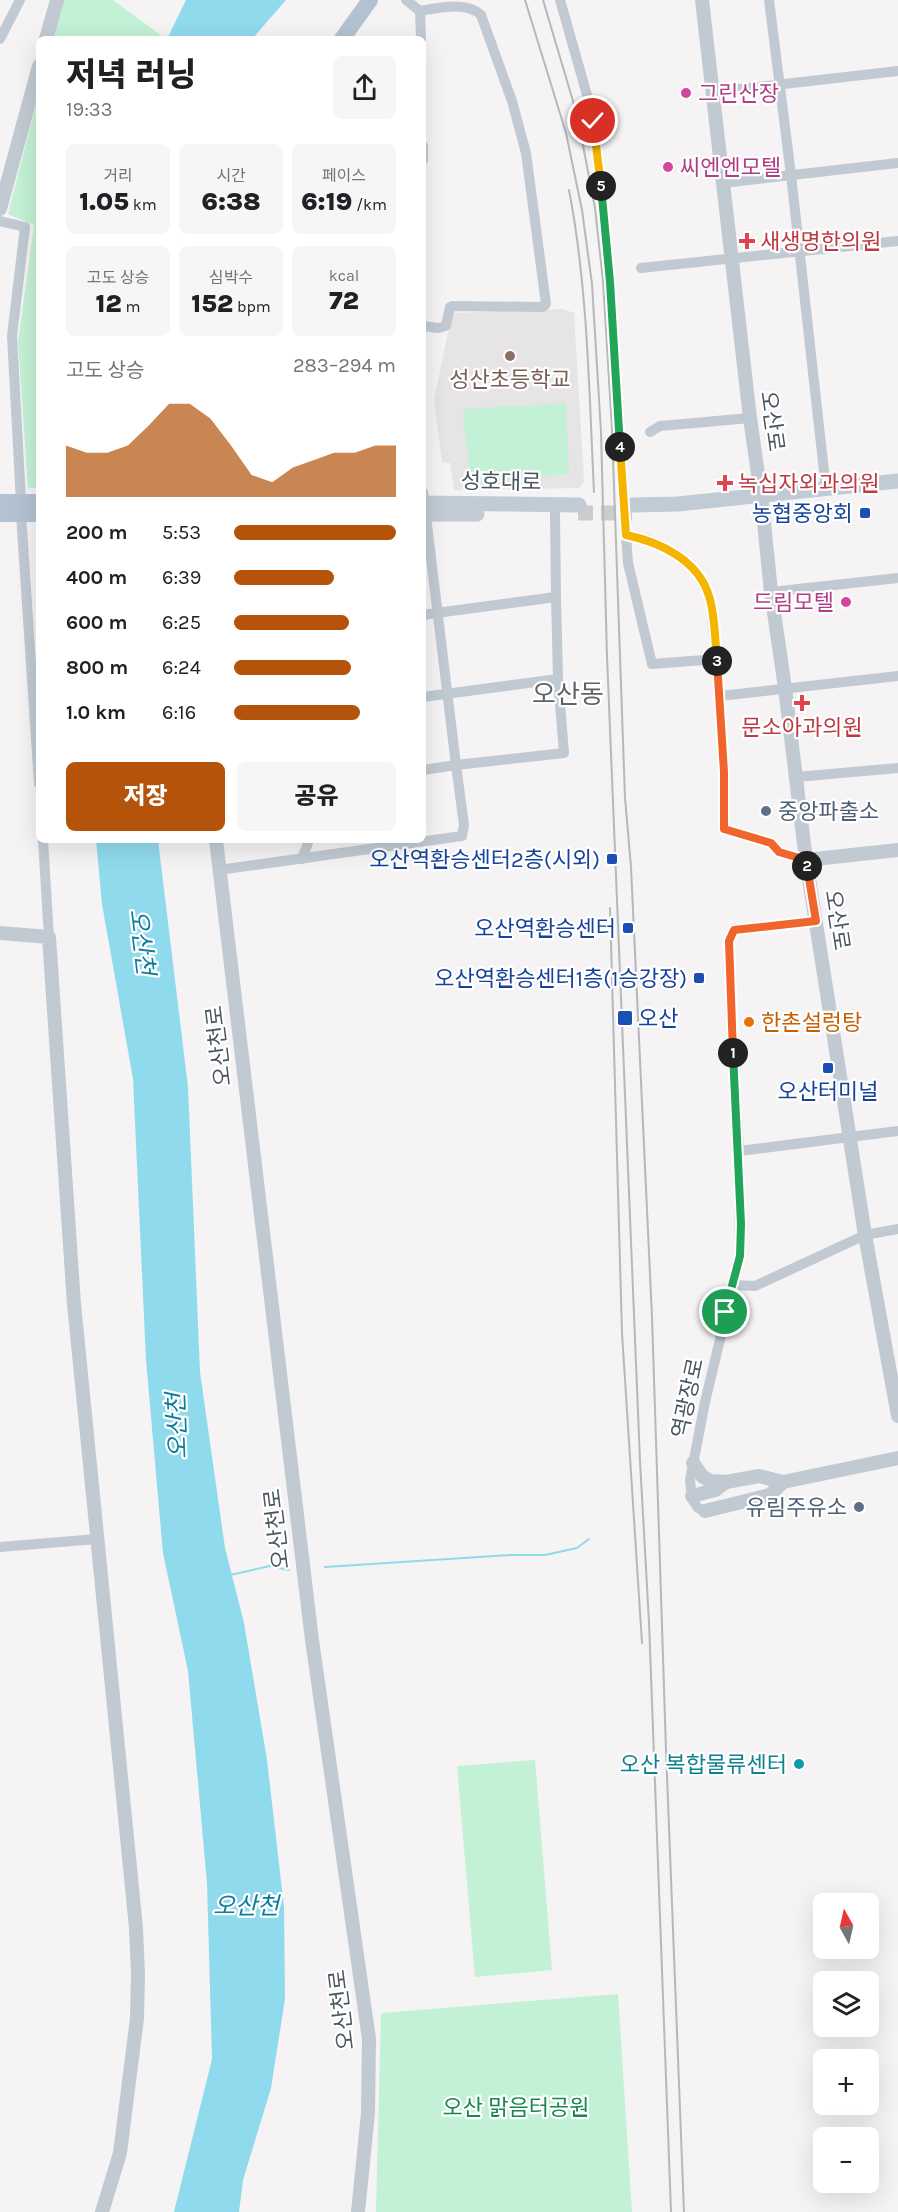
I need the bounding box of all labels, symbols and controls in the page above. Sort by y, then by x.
text: 저녁 러닝 [66,56,196,94]
button: share [333,56,396,119]
place label: 그린산장 [698,81,779,107]
marker: 그린산장 [679,86,693,100]
pin [567,95,618,146]
text: 19:33 [66,98,112,121]
icon: check [576,104,609,137]
place label: 씨엔엔모텔 [680,155,781,181]
marker: 씨엔엔모텔 [661,160,675,174]
text: 거리 [103,166,133,185]
text: 시간 [216,166,246,185]
text: 페이스 [322,166,366,185]
pin: 5 [586,171,616,201]
text: 5 [596,176,606,195]
text: 1.05 [79,186,129,217]
text: 6:38 [201,186,261,217]
text: 6:19 [301,186,352,217]
text: km [129,195,157,214]
text: /km [352,195,387,214]
place label: 새생명한의원 [760,229,881,255]
marker: 새생명한의원 [738,232,756,250]
text: kcal [329,266,359,285]
text: 고도 상승 [87,268,149,287]
text: 심박수 [209,268,253,287]
text: 72 [329,285,359,316]
text: 12 [95,288,122,319]
text: 152 [191,288,233,319]
text: m [122,297,141,316]
text: bpm [233,297,271,316]
marker: 성산초등학교 [503,349,517,363]
text: 283–294 m [293,354,396,377]
text: 고도 상승 [66,359,144,382]
place label: 성산초등학교 [449,367,571,393]
street label: 오산로 [755,389,789,453]
pin: 4 [605,432,635,462]
text: 4 [615,437,625,456]
street label: 성호대로 [460,468,542,496]
place label: 녹십자외과의원 [738,471,880,497]
marker: 녹십자외과의원 [716,474,734,492]
place label: 농협중앙회 [752,501,853,527]
marker: 농협중앙회 [858,506,872,520]
text: 200 m [66,521,127,544]
text: 5:53 [162,521,201,544]
text: 400 m [66,566,127,589]
text: 6:39 [162,566,201,589]
place label: 드림모텔 [753,590,834,616]
marker: 드림모텔 [839,595,853,609]
text: 600 m [66,611,127,634]
text: 6:25 [162,611,201,634]
pin: 3 [702,646,732,676]
text: 3 [712,651,722,670]
text: 800 m [66,656,128,679]
text: 6:24 [162,656,201,679]
district label: 오산동 [532,679,604,710]
marker: 문소아과의원 [793,694,811,712]
text: 1.0 km [66,701,126,724]
text: 6:16 [162,701,196,724]
place label: 문소아과의원 [741,715,863,741]
button: 저장 [66,762,225,831]
button: 공유 [237,762,396,831]
place label: 중앙파출소 [778,799,879,825]
marker: 중앙파출소 [759,804,773,818]
place label: 오산역환승센터2층(시외) [369,847,600,873]
pin: 2 [792,851,822,881]
marker: 오산역환승센터2층(시외) [605,852,619,866]
text: 2 [802,856,812,875]
street label: 오산로 [819,888,855,952]
water label: 오산천 [124,907,160,979]
place label: 오산역환승센터 [474,916,616,942]
marker: 오산역환승센터 [621,921,635,935]
place label: 오산역환승센터1층(1승강장) [434,966,687,992]
marker: 오산역환승센터1층(1승강장) [692,971,706,985]
street label: 오산천로 [201,1004,237,1088]
place label: 오산 [638,1006,678,1032]
marker: 오산 [616,1009,634,1027]
place label: 한촌설렁탕 [761,1010,862,1036]
marker: 한촌설렁탕 [742,1015,756,1029]
pin: 1 [718,1038,748,1068]
text: 1 [730,1043,736,1062]
marker: 오산터미널 [821,1061,835,1075]
place label: 오산터미널 [777,1079,879,1105]
pin [699,1286,750,1337]
icon: arrive [708,1295,741,1328]
street label: 역광장로 [667,1356,709,1441]
water label: 오산천 [162,1389,192,1460]
street label: 오산천로 [259,1487,295,1571]
place label: 유림주유소 [746,1495,847,1521]
marker: 유림주유소 [852,1500,866,1514]
place label: 오산 복합물류센터 [620,1752,787,1778]
marker: 오산 복합물류센터 [792,1757,806,1771]
water label: 오산천 [213,1892,282,1920]
north arrow [813,1893,879,1959]
map controls [813,1893,879,2193]
street label: 오산천로 [324,1968,360,2052]
button: layers [813,1971,879,2037]
button: + [813,2049,879,2115]
park label: 오산 맑음터공원 [443,2095,589,2121]
button: − [813,2127,879,2193]

